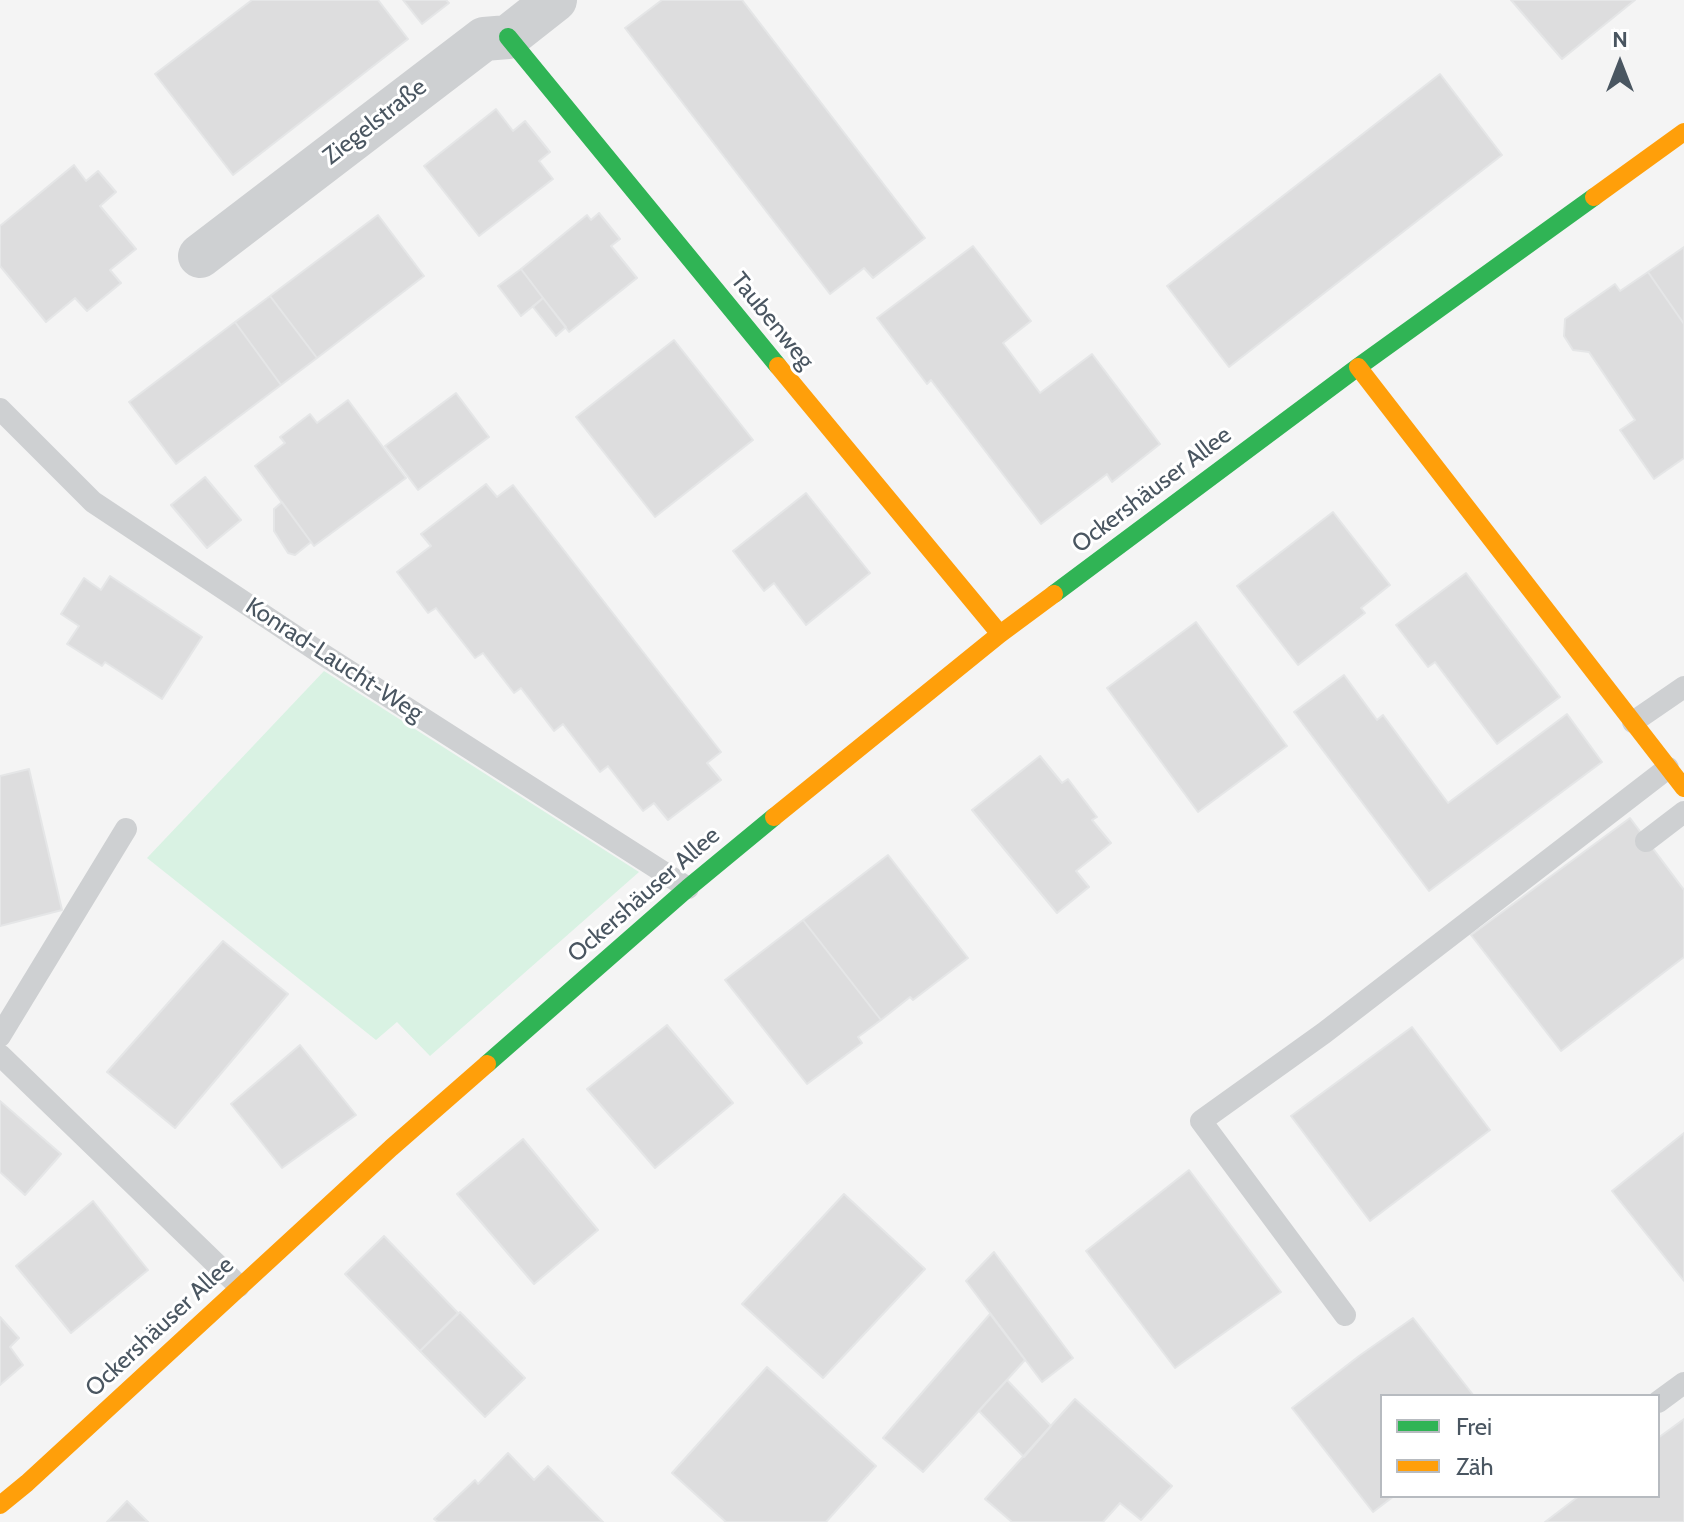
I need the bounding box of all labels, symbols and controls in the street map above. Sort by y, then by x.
north arrow [1580,24,1660,104]
text: N [1612,26,1628,53]
street label: Ziegelstraße [318,73,432,171]
street label: Taubenweg [724,267,820,375]
street label: Ockershäuser Allee [1067,421,1237,559]
street label: Konrad-Laucht-Weg [240,592,428,728]
street label: Ockershäuser Allee [562,821,726,969]
street label: Ockershäuser Allee [80,1251,240,1403]
legend [1380,1394,1660,1498]
text: Frei [1456,1412,1492,1441]
text: Zäh [1456,1452,1493,1481]

